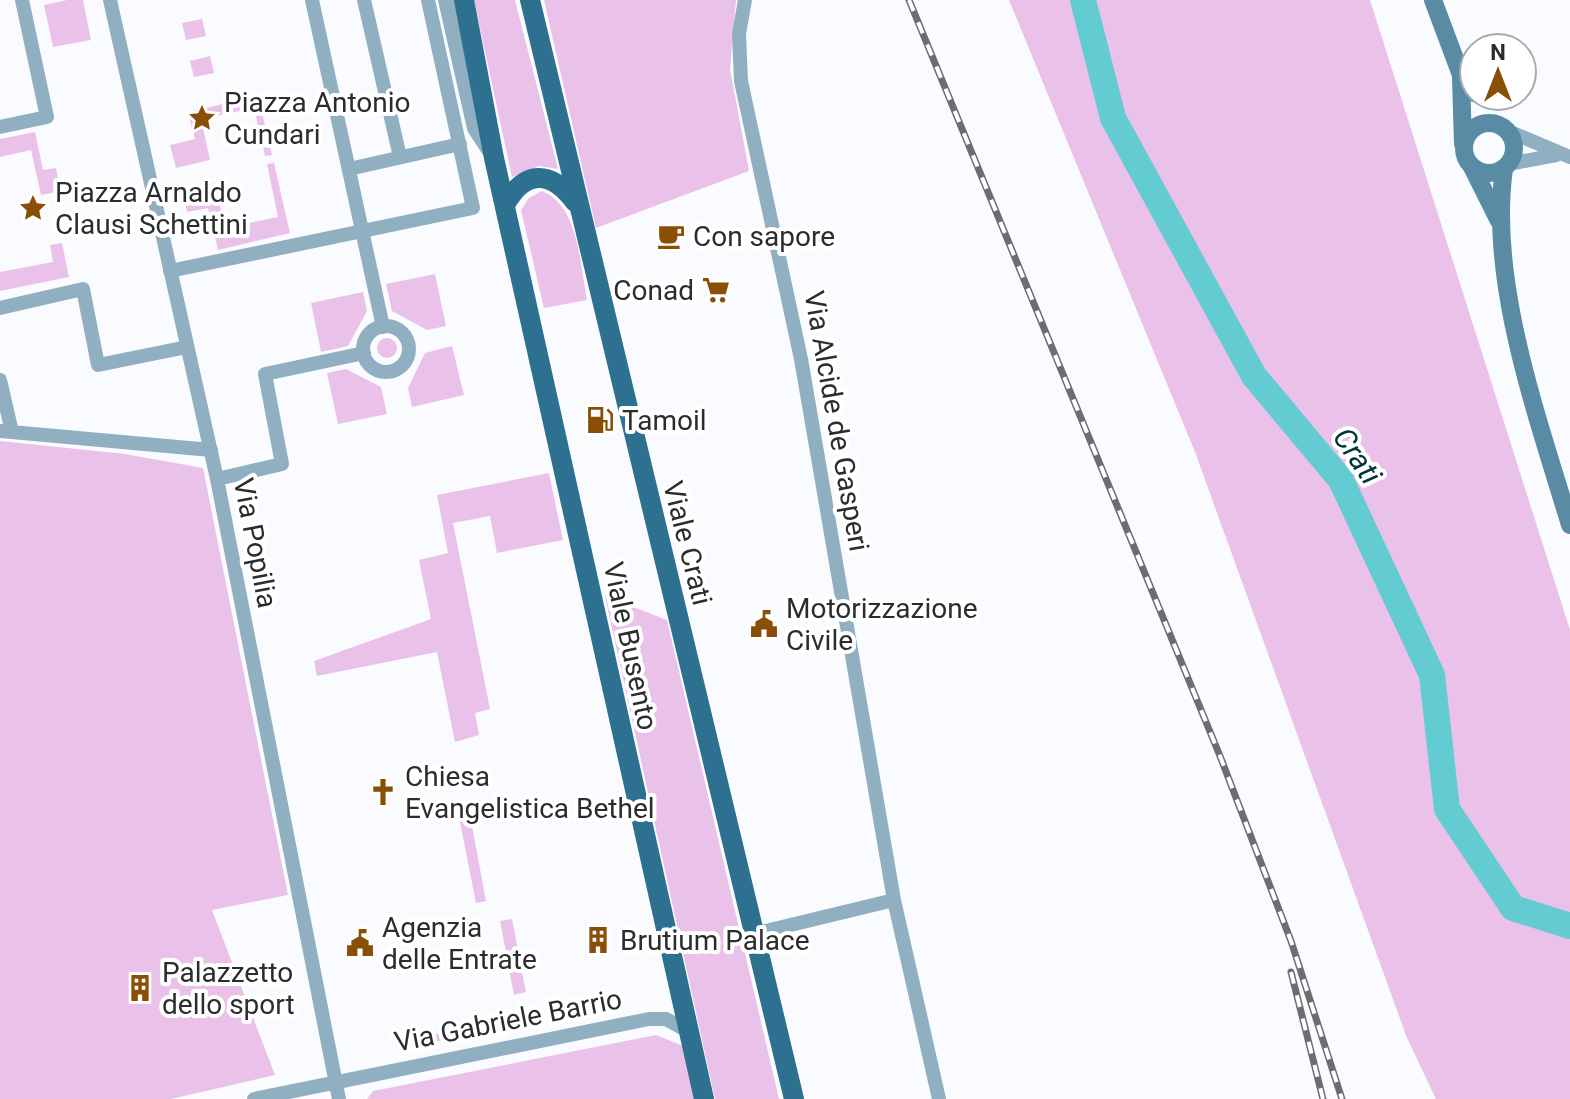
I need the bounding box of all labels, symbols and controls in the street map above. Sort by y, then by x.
north arrow [1458,32,1538,112]
text: N [1490,40,1506,65]
place label: Piazza Antonio Cundari [224,86,410,151]
place icon: Piazza Antonio Cundari [187,103,217,133]
place label: Piazza Arnaldo Clausi Schettini [55,176,248,241]
place icon: Piazza Arnaldo Clausi Schettini [18,193,48,223]
place label: Con sapore [693,220,835,253]
cafe icon: Con sapore [656,221,686,251]
place label: Conad [613,274,694,307]
supermarket icon: Conad [701,275,731,305]
street label: Via Alcide de Gasperi [797,288,876,554]
place label: Tamoil [622,404,707,437]
fuel station icon: Tamoil [585,405,615,435]
water label: Crati [1326,421,1389,491]
street label: Via Popilia [227,475,284,611]
street label: Viale Crati [656,478,719,609]
street label: Viale Busento [597,559,664,733]
place label: Motorizzazione Civile [786,592,978,657]
public building icon: Motorizzazione Civile [749,609,779,639]
place label: Chiesa Evangelistica Bethel [405,760,655,825]
church icon: Chiesa Evangelistica Bethel [368,777,398,807]
place label: Agenzia delle Entrate [382,911,537,976]
place label: Brutium Palace [620,924,810,957]
building icon: Brutium Palace [583,925,613,955]
public building icon: Agenzia delle Entrate [345,928,375,958]
place label: Palazzetto dello sport [162,956,295,1021]
building icon: Palazzetto dello sport [125,973,155,1003]
street label: Via Gabriele Barrio [392,982,625,1059]

